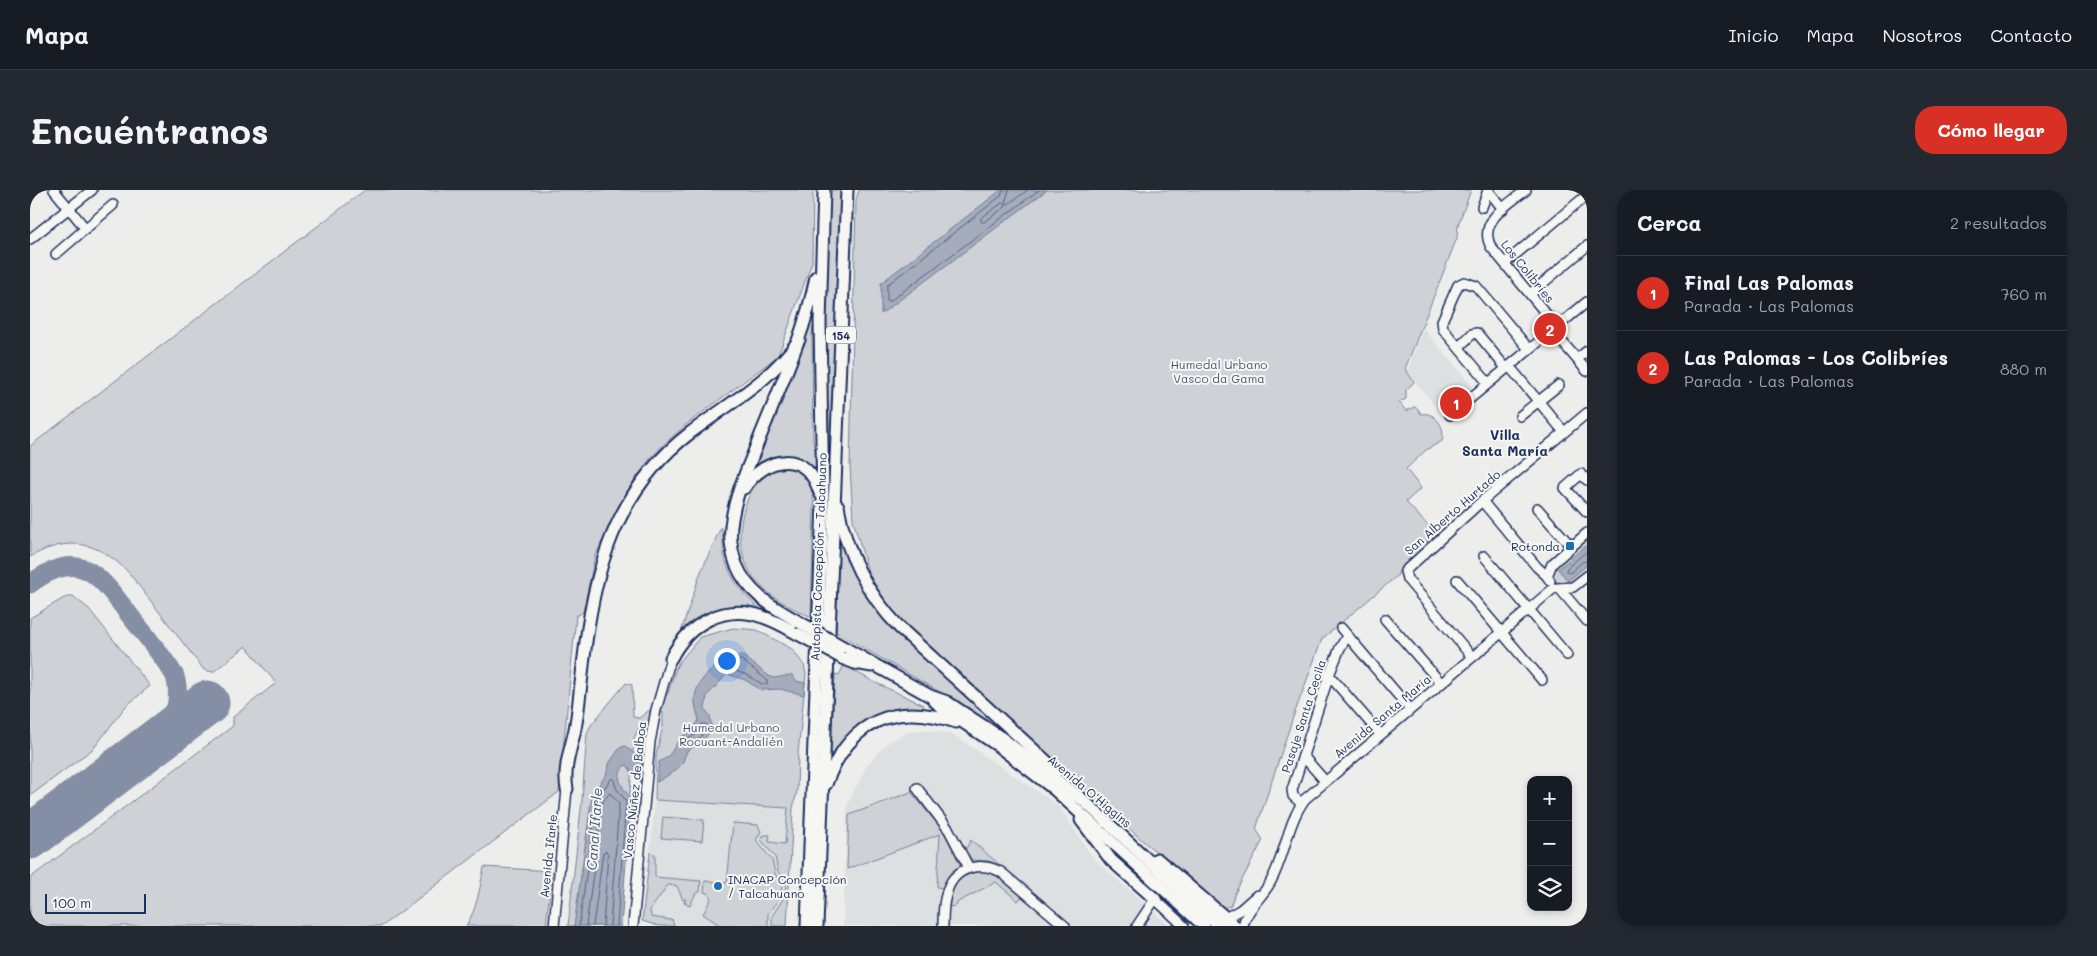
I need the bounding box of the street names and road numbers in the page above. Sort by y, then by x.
street label: Los Colibríes [1498,236,1558,306]
road number: 154 [826,326,856,344]
street label: Autopista Concepción - Talcahuano [806,453,830,661]
street label: San Alberto Hurtado [1401,466,1503,558]
street label: Pasaje Santa Cecila [1277,657,1329,775]
street label: Avenida Santa María [1330,671,1434,761]
street label: Vasco Núñez de Balboa [619,720,649,860]
street label: Avenida O'Higgins [1045,751,1135,831]
street label: Avenida Ifarle [536,813,560,899]

